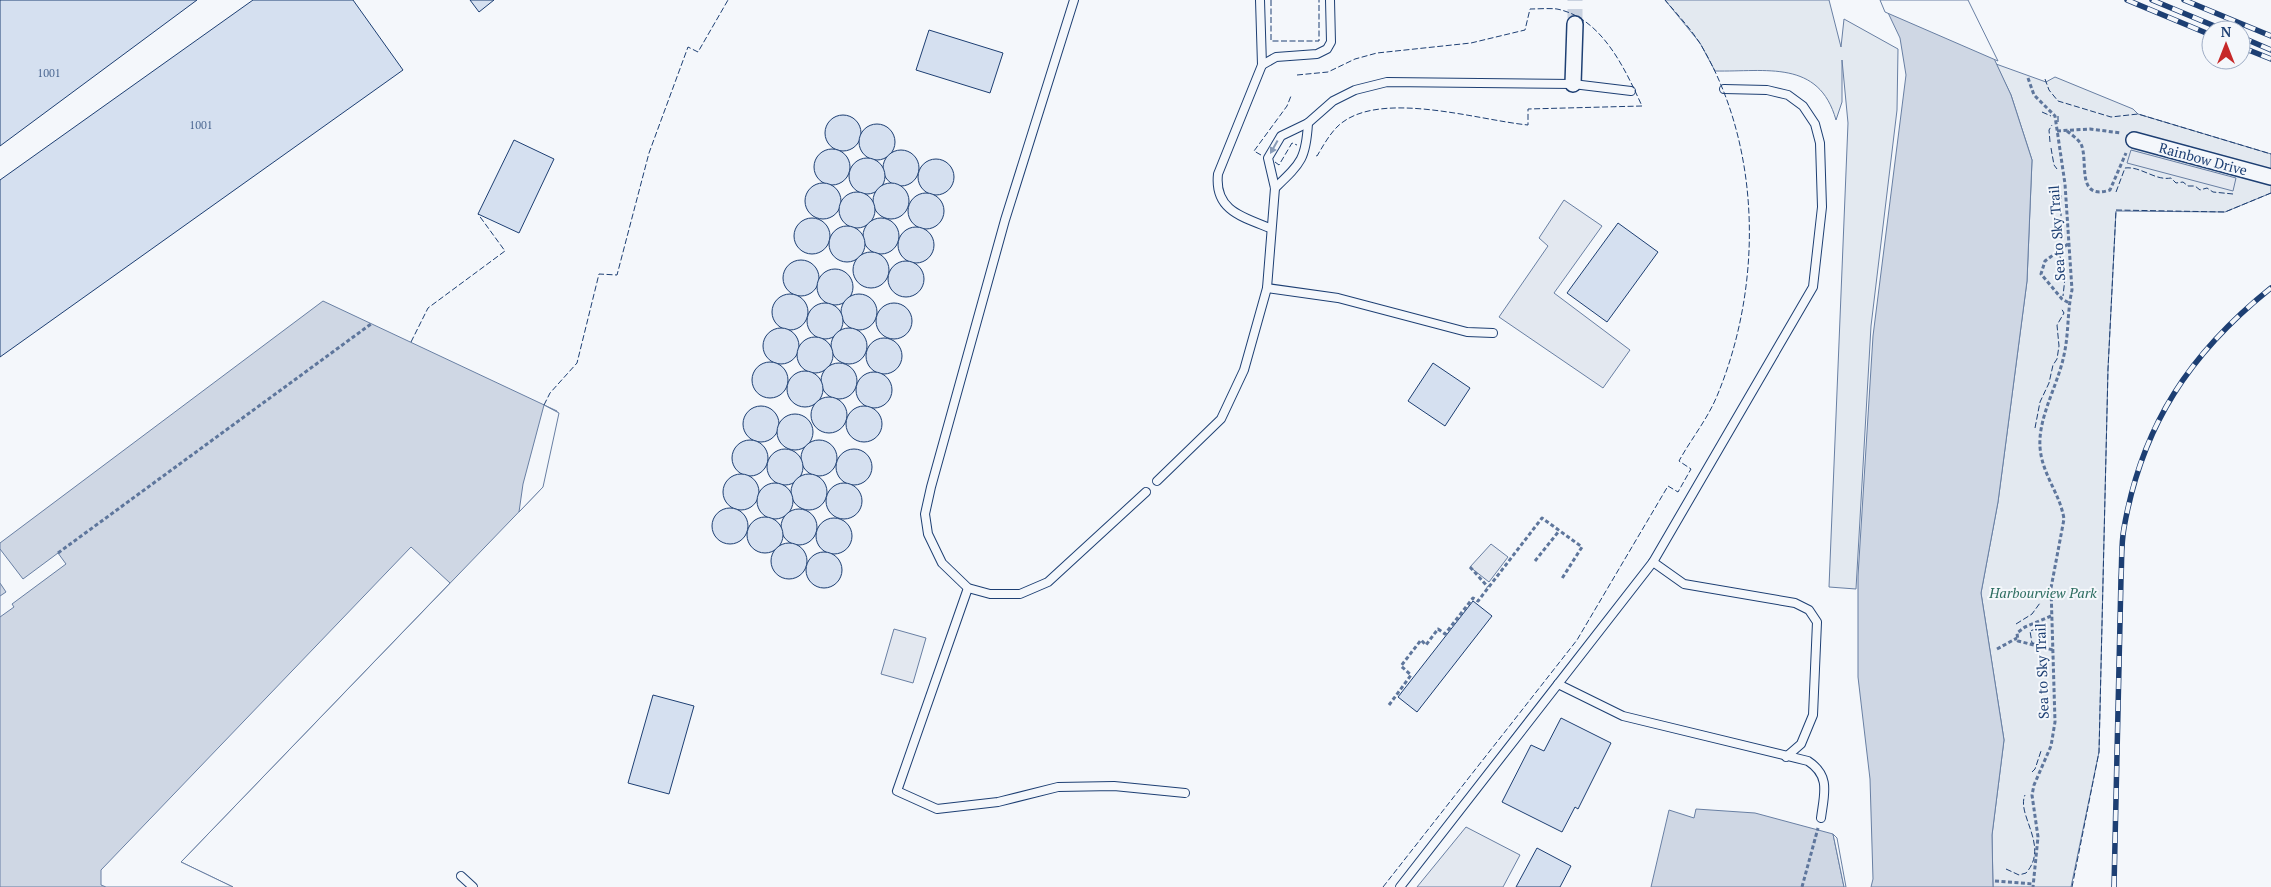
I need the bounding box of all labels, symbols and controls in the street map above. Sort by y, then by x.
north arrow [2201,20,2251,70]
text: N [2221,22,2232,41]
house number: 1001 [37,66,61,80]
house number: 1001 [189,118,213,132]
street label: Rainbow Drive [2157,138,2249,179]
one-way arrow [1270,141,1279,154]
street label: Sea to Sky Trail [2044,185,2069,281]
park label: Harbourview Park [1988,583,2097,602]
street label: Sea to Sky Trail [2030,623,2053,719]

